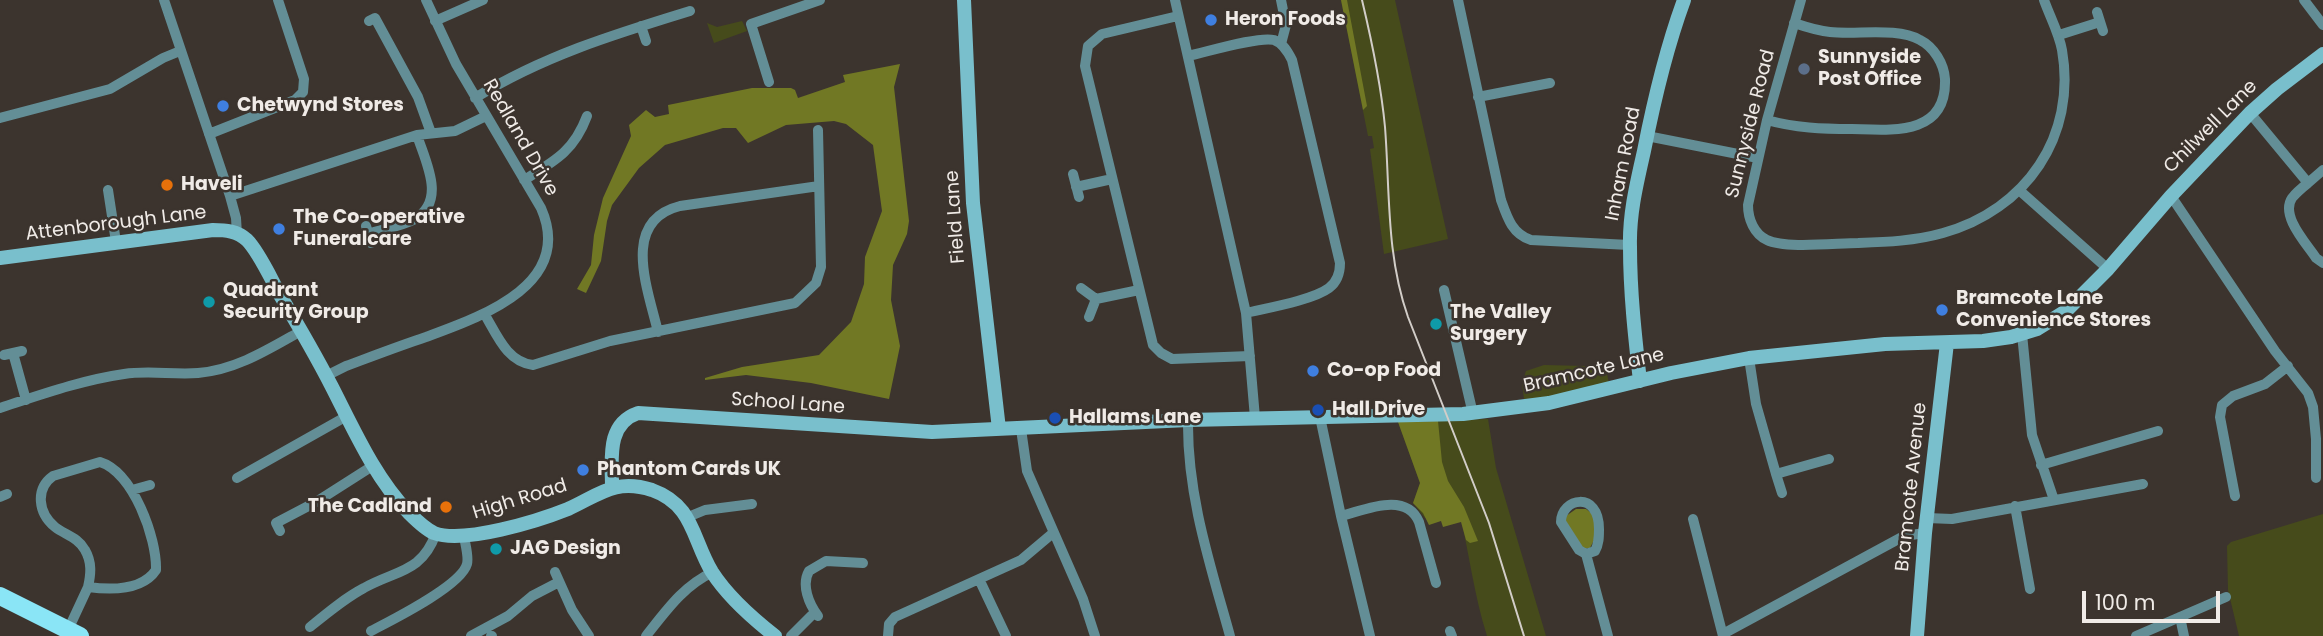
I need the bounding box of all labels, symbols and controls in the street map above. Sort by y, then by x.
place label: Heron Foods [1225,9,1346,31]
marker: Heron Foods [1203,12,1219,28]
street label: Sunnyside Road [1722,47,1780,201]
place label: Sunnyside Post Office [1818,47,1922,91]
marker: Sunnyside Post Office [1796,61,1812,77]
street label: Redland Drive [477,75,563,201]
street label: Chilwell Lane [2159,75,2263,179]
place label: Chetwynd Stores [237,95,404,117]
marker: Chetwynd Stores [215,98,231,114]
street label: Inham Road [1602,105,1646,223]
street label: Field Lane [941,170,971,264]
place label: Haveli [181,174,243,196]
marker: Haveli [159,177,175,193]
street label: Attenborough Lane [24,202,208,246]
place label: The Co-operative Funeralcare [293,207,465,251]
marker: The Co-operative Funeralcare [271,221,287,237]
place label: Quadrant Security Group [223,280,369,324]
place label: Bramcote Lane Convenience Stores [1956,288,2151,332]
marker: Quadrant Security Group [201,294,217,310]
place label: The Valley Surgery [1450,302,1551,346]
marker: Bramcote Lane Convenience Stores [1934,302,1950,318]
marker: The Valley Surgery [1428,316,1444,332]
street label: Bramcote Lane [1521,344,1667,398]
place label: Co-op Food [1327,360,1441,382]
marker: Co-op Food [1305,363,1321,379]
street label: School Lane [730,389,846,419]
place label: Hall Drive [1332,399,1425,421]
street label: Bramcote Avenue [1892,401,1932,573]
marker: Hall Drive [1310,402,1326,418]
place label: Hallams Lane [1069,407,1201,429]
marker: Hallams Lane [1047,410,1063,426]
place label: Phantom Cards UK [597,459,781,481]
marker: Phantom Cards UK [575,462,591,478]
street label: High Road [470,475,570,525]
place label: The Cadland [308,496,432,518]
marker: The Cadland [438,499,454,515]
place label: JAG Design [510,538,621,560]
marker: JAG Design [488,541,504,557]
scale bar [2085,576,2223,620]
text: 100 m [2095,588,2155,617]

